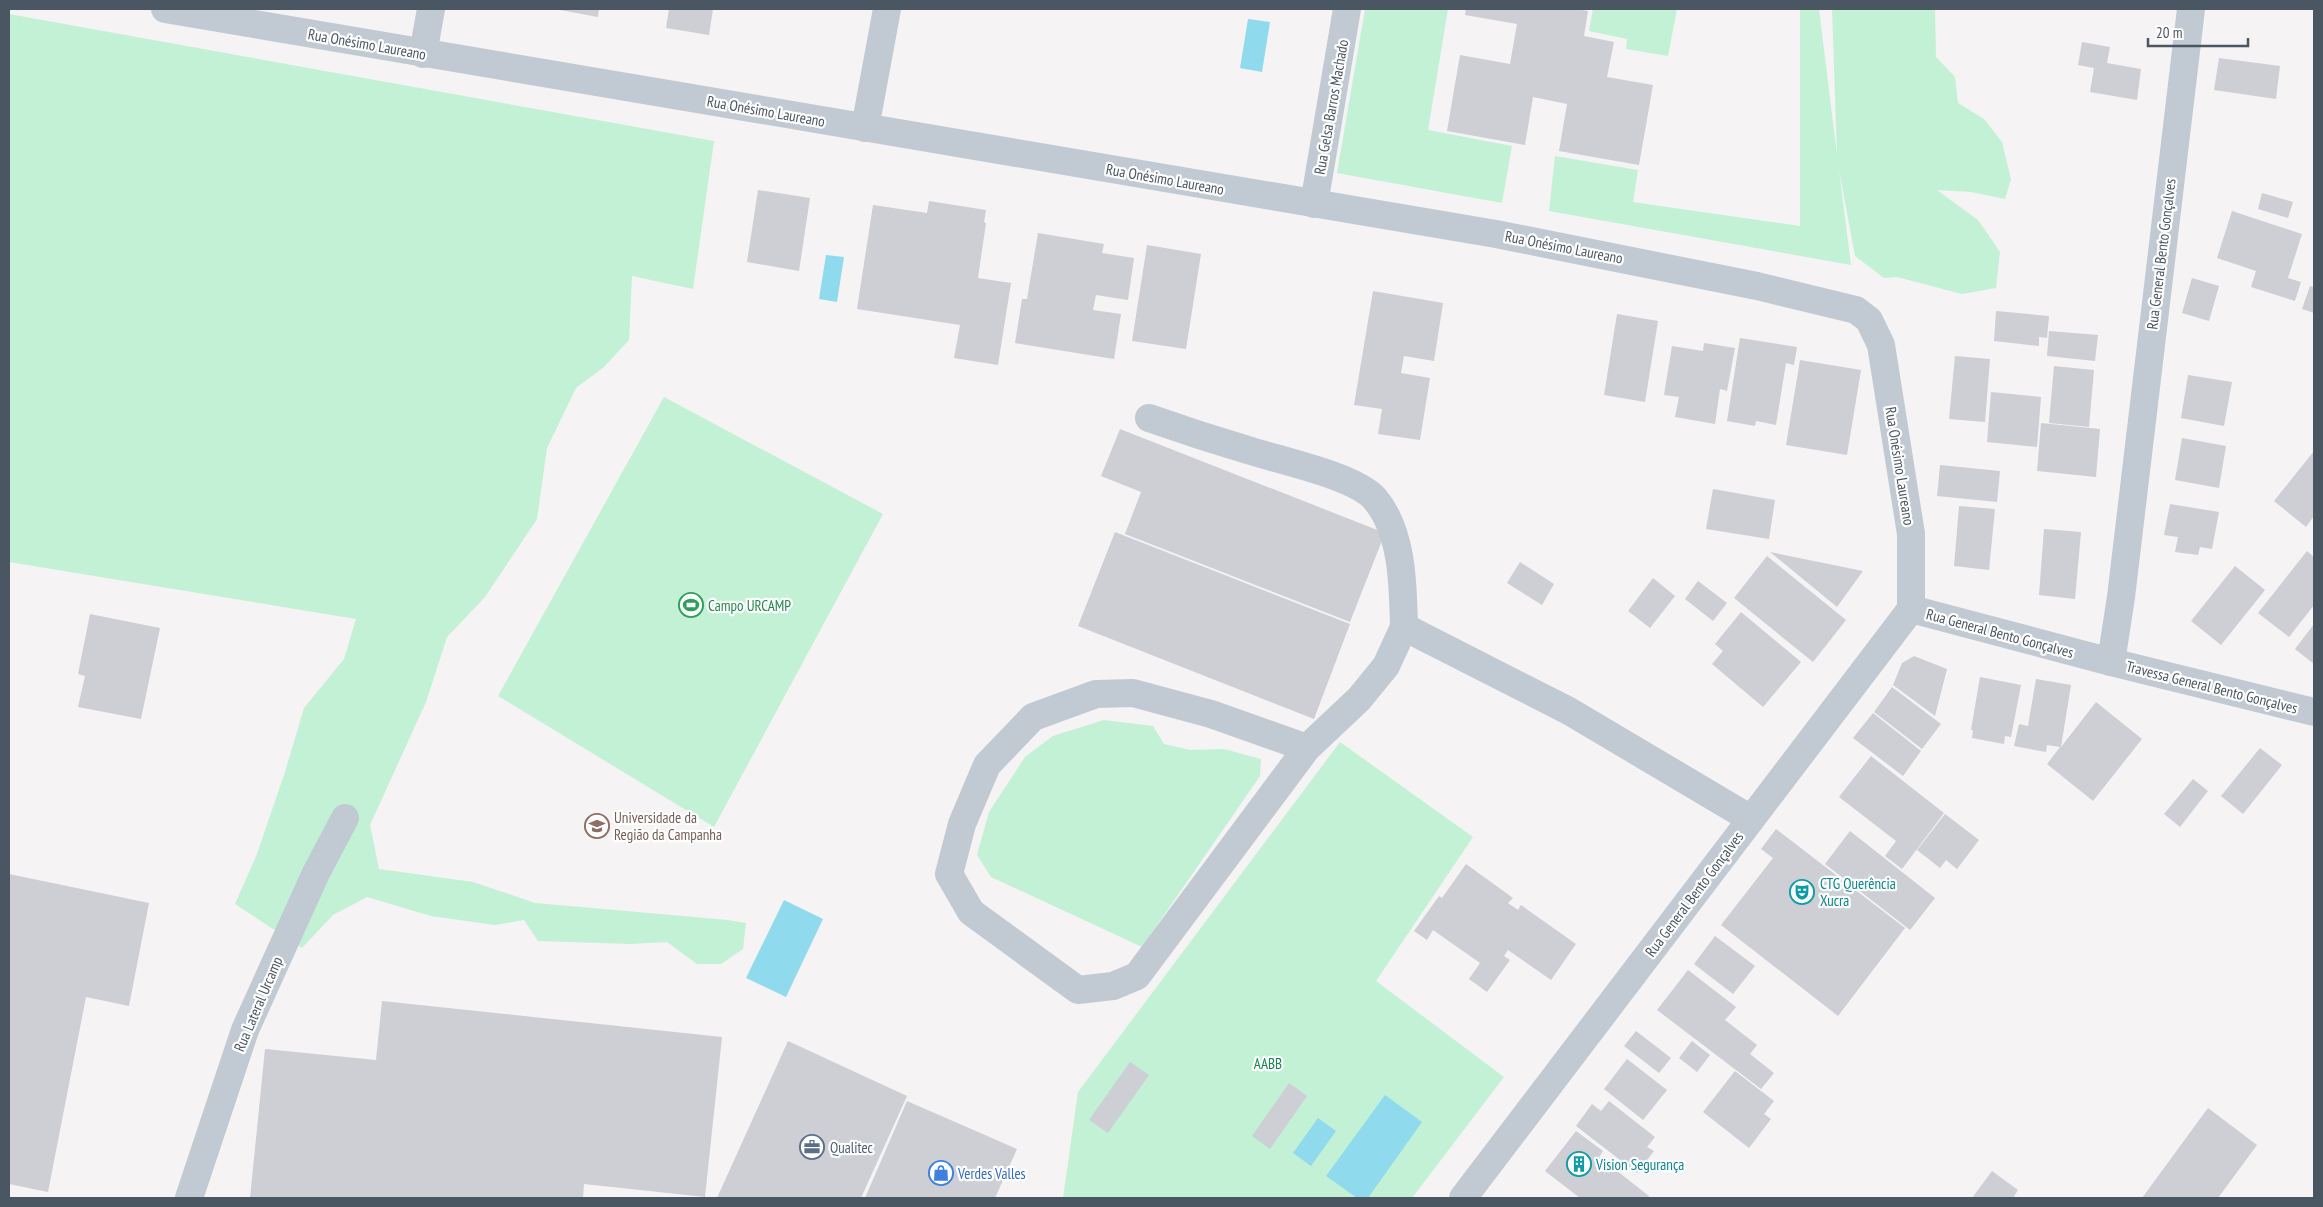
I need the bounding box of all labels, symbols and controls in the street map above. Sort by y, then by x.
scale bar [2148,15,2248,47]
text: 20 m [2156,23,2182,42]
street label: Rua Onésimo Laureano [306,24,428,64]
street label: Rua Gelsa Barros Machado [1310,38,1352,176]
street label: Rua Onésimo Laureano [705,91,827,131]
street label: Rua Onésimo Laureano [1104,159,1226,199]
street label: Rua General Bento Gonçalves [2142,177,2180,331]
street label: Rua Onésimo Laureano [1504,226,1624,268]
street label: Rua Onésimo Laureano [1881,405,1919,527]
sports icon: Campo URCAMP [678,592,704,618]
place label: Campo URCAMP [708,596,791,615]
street label: Rua General Bento Gonçalves [1924,604,2076,662]
street label: Travessa General Bento Gonçalves [2124,657,2300,717]
place label: Universidade da Região da Campanha [614,808,722,844]
school or university icon: Universidade da Região da Campanha [584,813,610,839]
street label: Rua General Bento Gonçalves [1641,828,1747,960]
place label: CTG Querência Xucra [1820,874,1896,910]
theatre icon: CTG Querência Xucra [1789,879,1815,905]
street label: Rua Lateral Urcamp [229,954,287,1054]
park label: AABB [1254,1054,1282,1073]
office icon: Qualitec [799,1134,825,1160]
place label: Qualitec [830,1138,874,1157]
building icon: Vision Segurança [1566,1151,1592,1177]
place label: Vision Segurança [1595,1155,1684,1174]
shop icon: Verdes Valles [928,1160,954,1186]
place label: Verdes Valles [957,1164,1026,1183]

